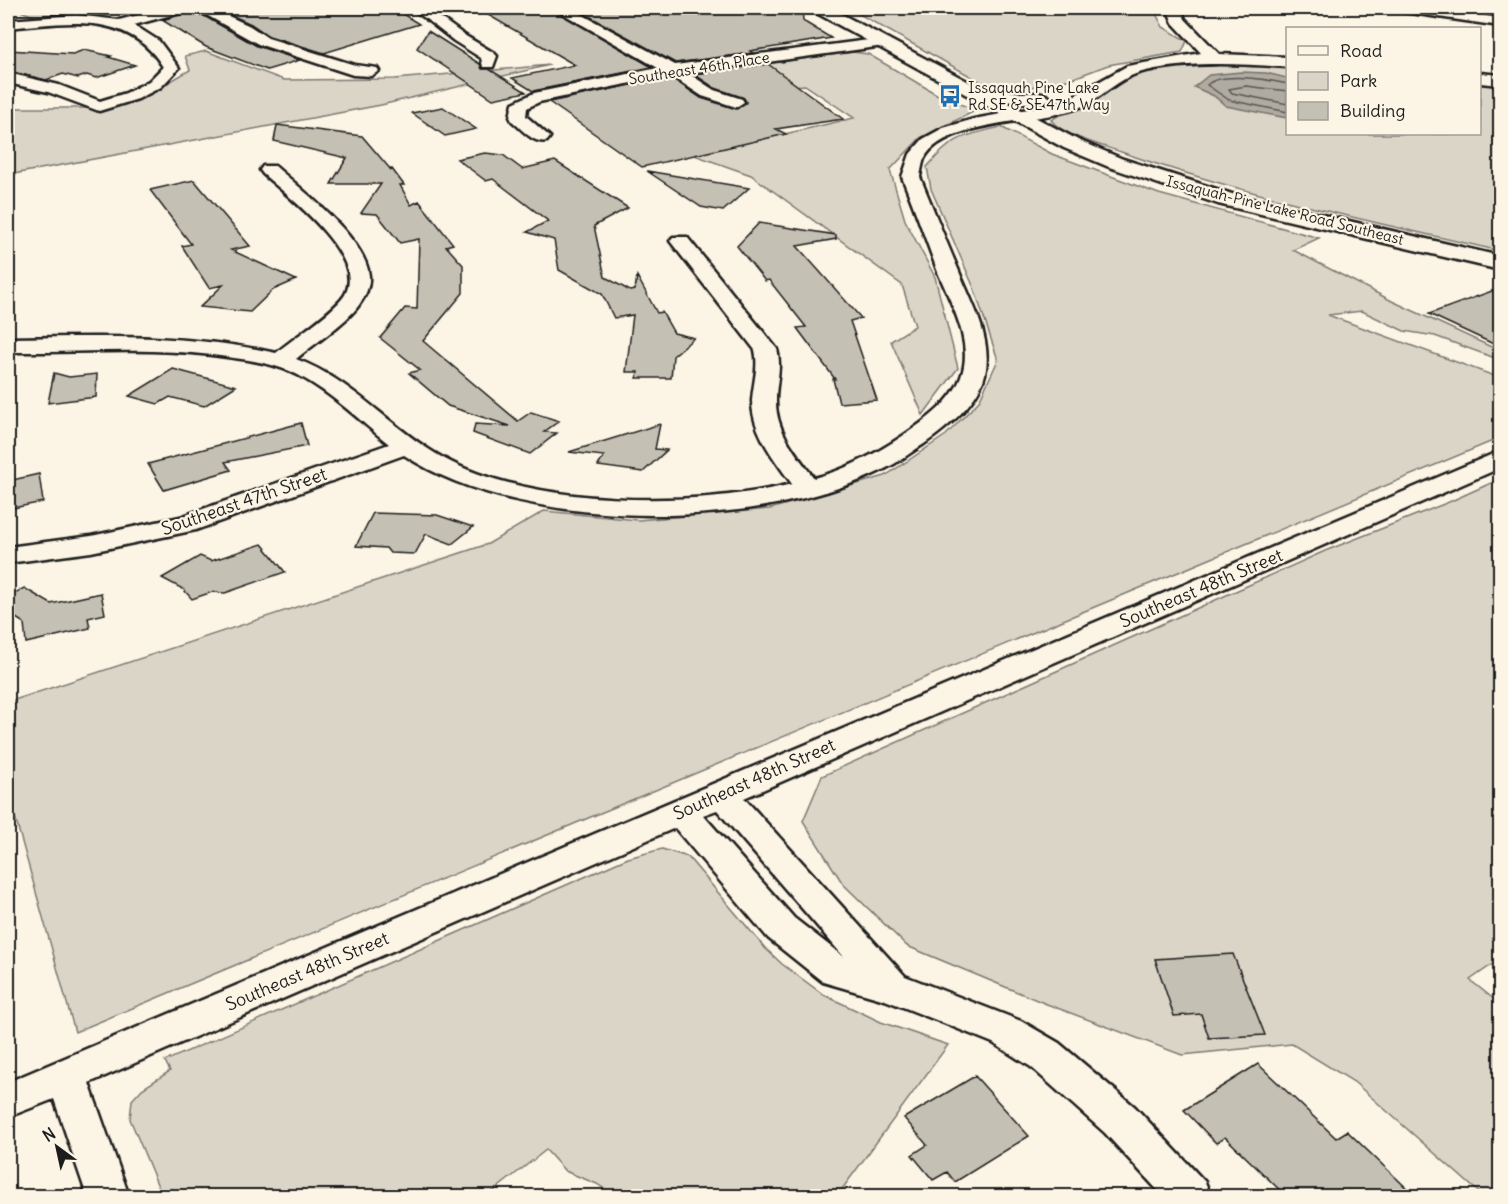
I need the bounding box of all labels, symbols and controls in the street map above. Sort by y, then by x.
legend [1286,27,1481,135]
text: Road [1340,39,1383,62]
street label: Southeast 46th Place [627,47,771,89]
text: Park [1340,69,1377,92]
place label: Issaquah Pine Lake Rd SE & SE 47th Way [968,78,1110,114]
bus stop icon: Issaquah Pine Lake Rd SE & SE 47th Way [937,83,963,109]
text: Building [1340,99,1405,122]
street label: Issaquah-Pine Lake Road Southeast [1164,171,1406,249]
street label: Southeast 47th Street [158,462,330,540]
street label: Southeast 48th Street [1116,543,1286,633]
street label: Southeast 48th Street [669,733,839,825]
street label: Southeast 48th Street [222,926,392,1016]
north arrow [27,1117,87,1177]
text: N [39,1123,59,1146]

